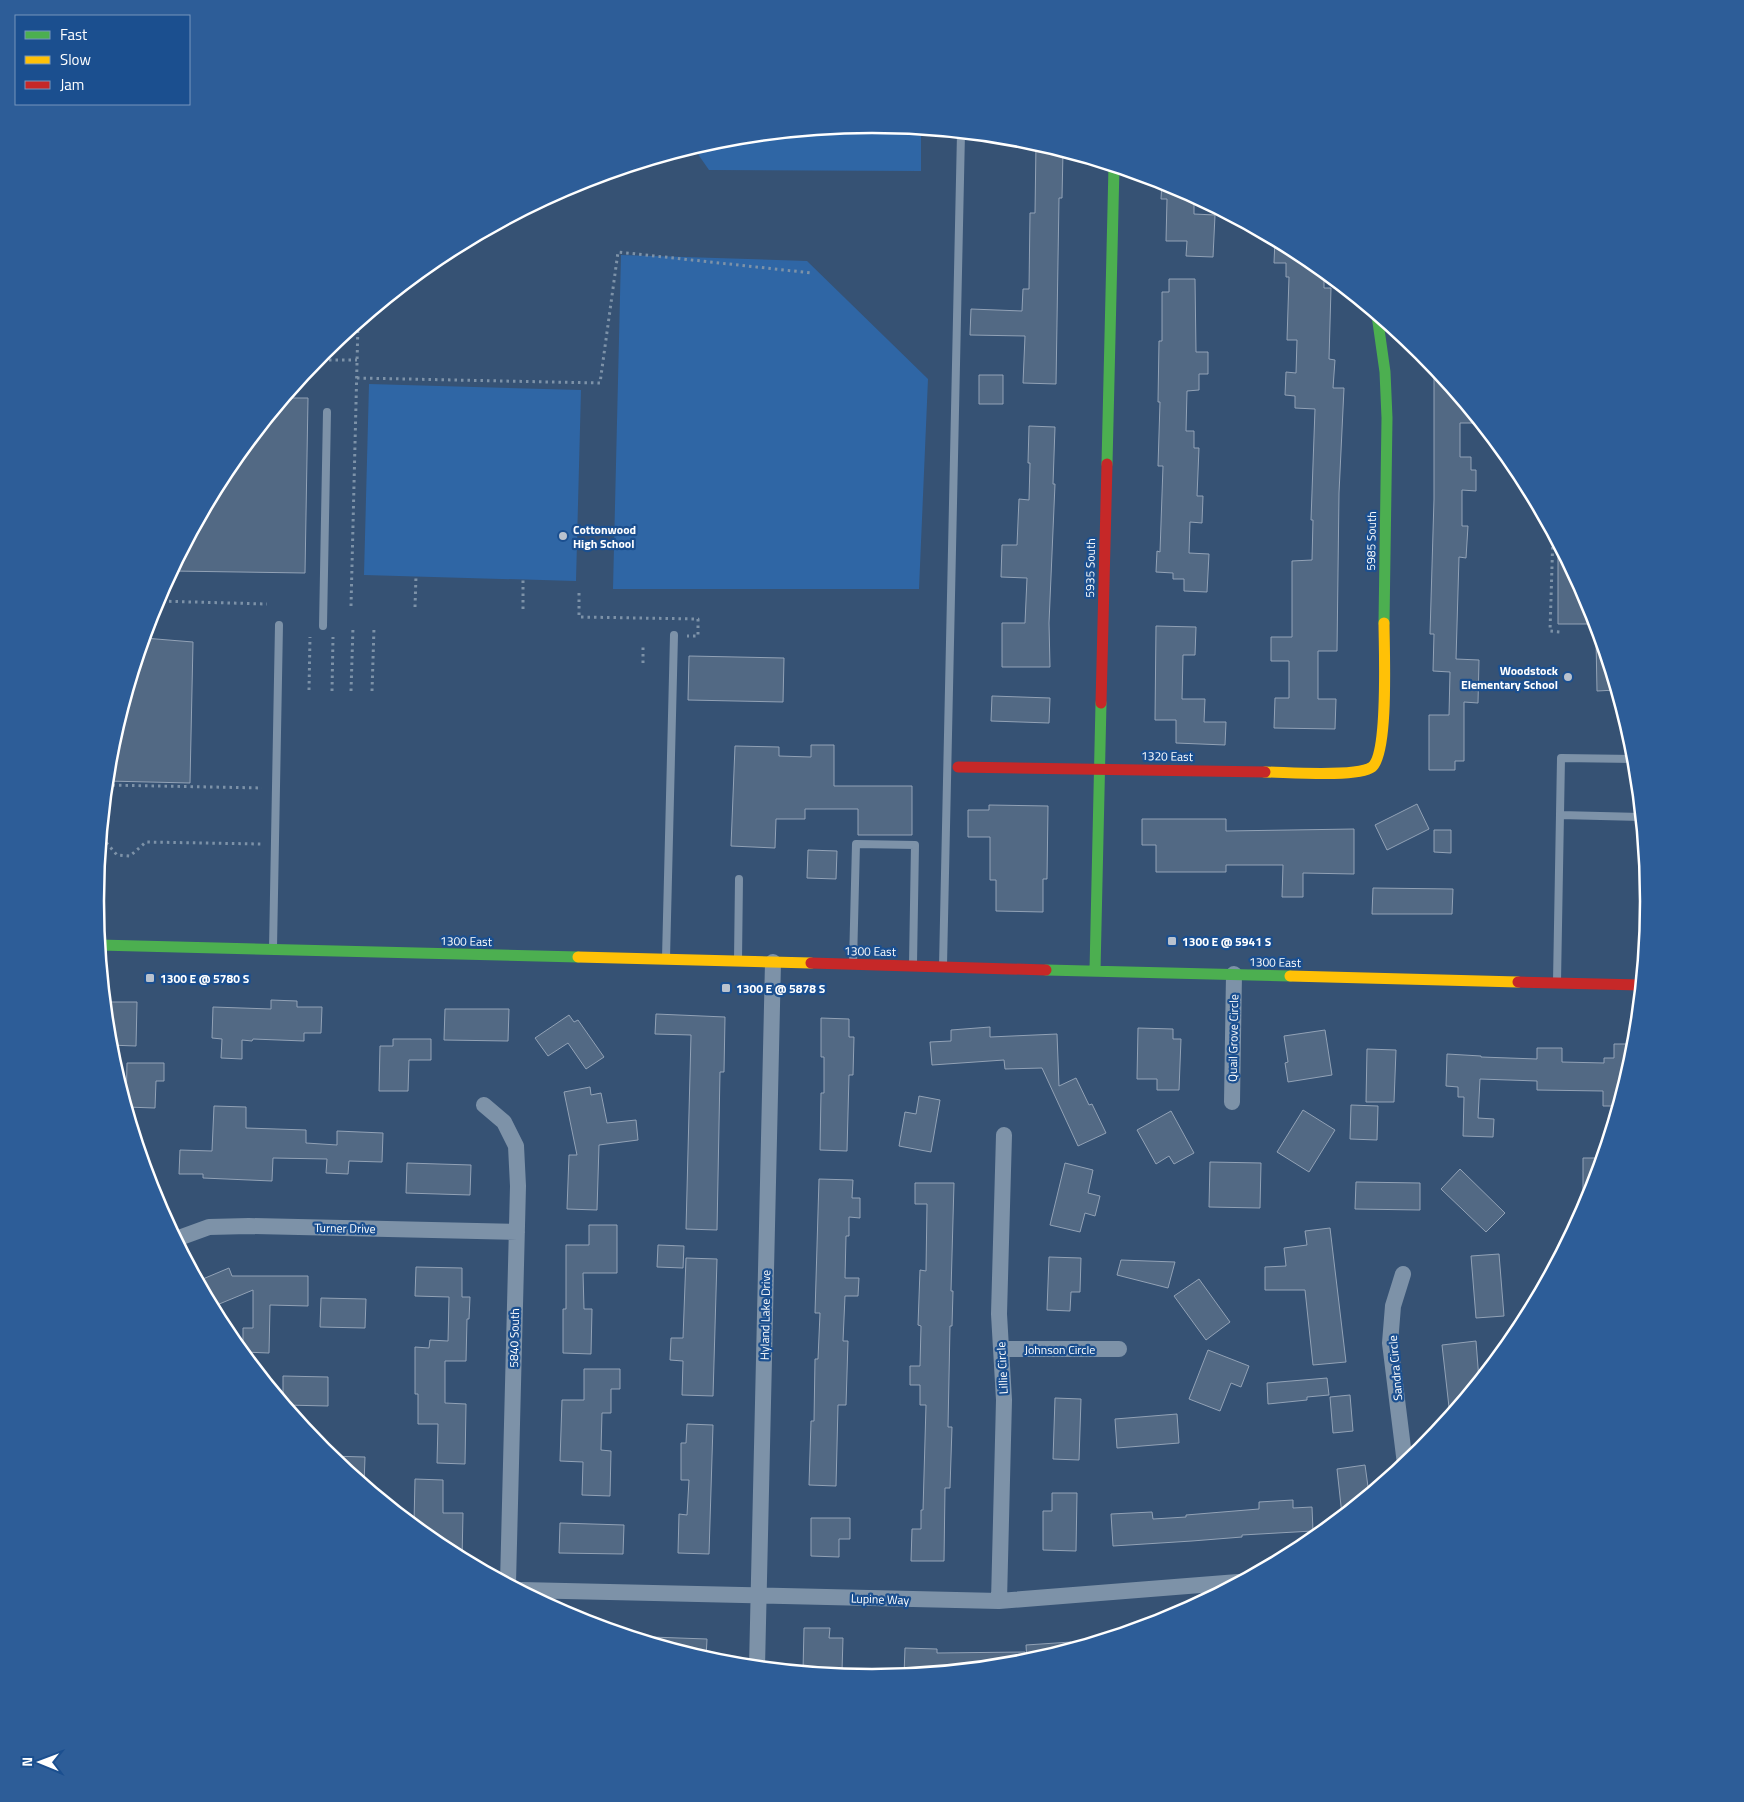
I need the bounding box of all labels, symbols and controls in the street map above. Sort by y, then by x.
legend [15,15,190,105]
text: Fast [60,23,88,46]
text: Slow [60,48,91,71]
text: Jam [60,73,84,96]
street label: 5985 South [1361,511,1381,571]
place label: Cottonwood High School [573,520,636,553]
marker: Cottonwood High School [557,530,569,542]
street label: 5935 South [1080,538,1100,598]
place label: Woodstock Elementary School [1461,661,1559,694]
marker: Woodstock Elementary School [1562,671,1574,683]
street label: 1320 East [1141,746,1194,766]
street label: 1300 East [440,931,493,951]
place label: 1300 E @ 5941 S [1182,932,1272,951]
marker: 1300 E @ 5941 S [1166,935,1178,947]
street label: 1300 East [844,941,897,961]
street label: 1300 East [1249,952,1302,972]
place label: 1300 E @ 5780 S [160,969,250,988]
marker: 1300 E @ 5780 S [144,972,156,984]
place label: 1300 E @ 5878 S [736,979,826,998]
marker: 1300 E @ 5878 S [720,982,732,994]
street label: Quail Grove Circle [1223,994,1243,1082]
street label: Turner Drive [314,1218,376,1238]
street label: Hyland Lake Drive [755,1270,775,1360]
street label: 5840 South [504,1308,524,1368]
street label: Sandra Circle [1383,1335,1407,1401]
street label: Johnson Circle [1025,1340,1095,1359]
street label: Lillie Circle [991,1341,1013,1395]
street label: Lupine Way [851,1588,910,1610]
north arrow [15,1737,65,1787]
text: N [16,1757,37,1767]

